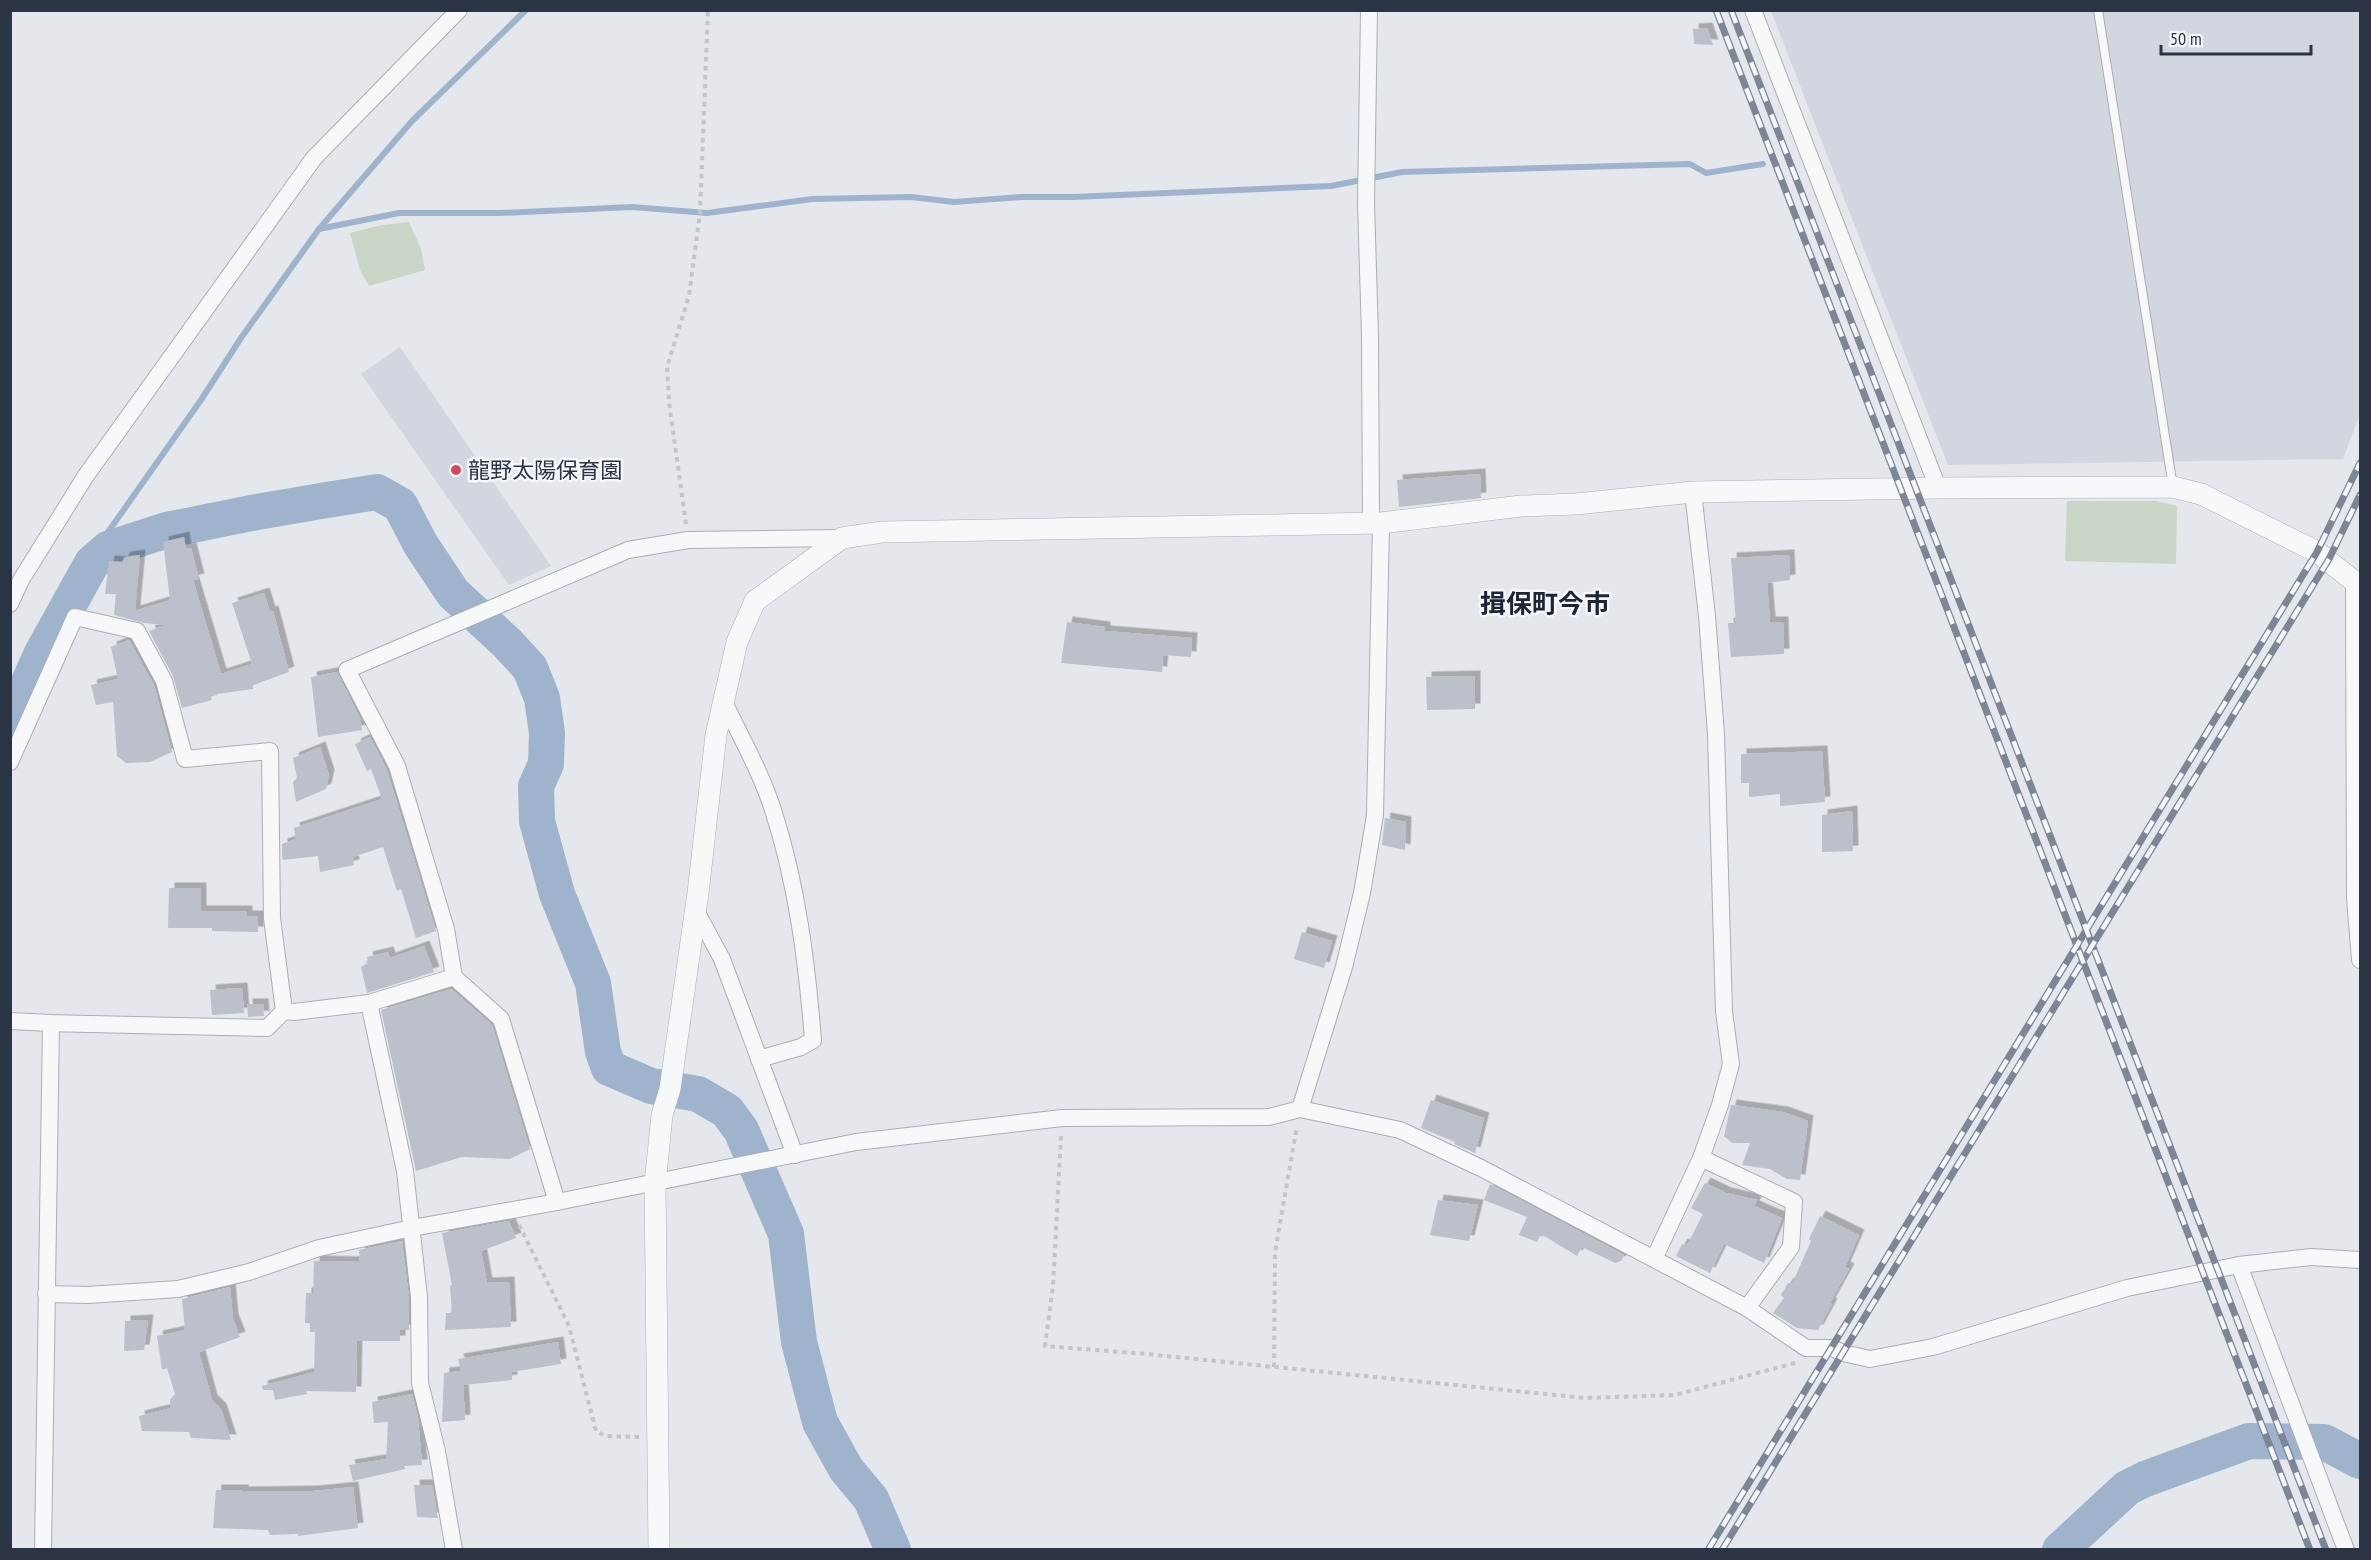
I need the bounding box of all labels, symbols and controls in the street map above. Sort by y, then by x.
scale bar [2161,18,2311,56]
text: 50 m [2170,27,2202,50]
place label: 龍野太陽保育園 [468,456,622,484]
marker: 龍野太陽保育園 [449,463,463,477]
district label: 揖保町今市 [1480,587,1610,620]

